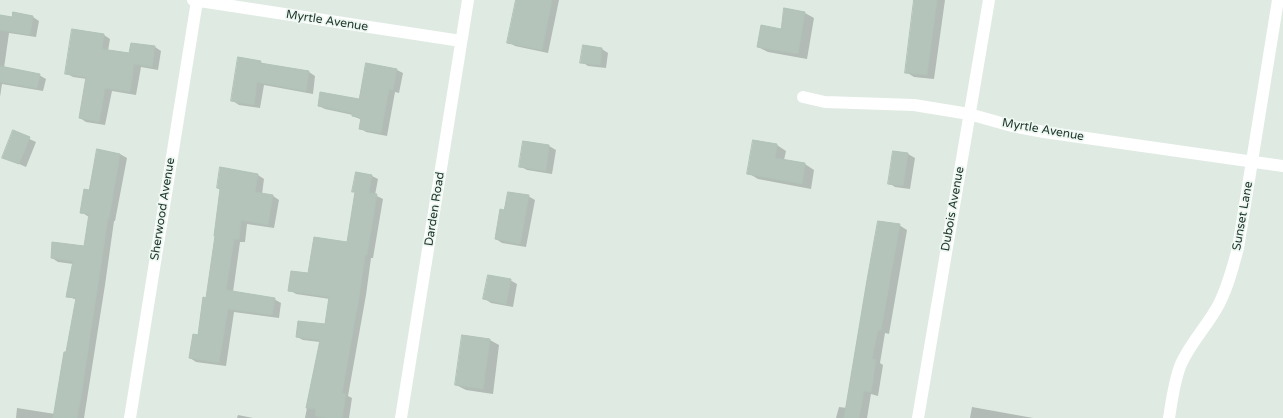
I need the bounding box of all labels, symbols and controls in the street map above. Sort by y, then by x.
street label: Myrtle Avenue [285,7,369,35]
street label: Myrtle Avenue [1001,116,1085,144]
street label: Sherwood Avenue [148,157,178,261]
street label: Dubois Avenue [938,165,968,253]
street label: Darden Road [422,171,448,247]
street label: Sunset Lane [1230,180,1256,252]

